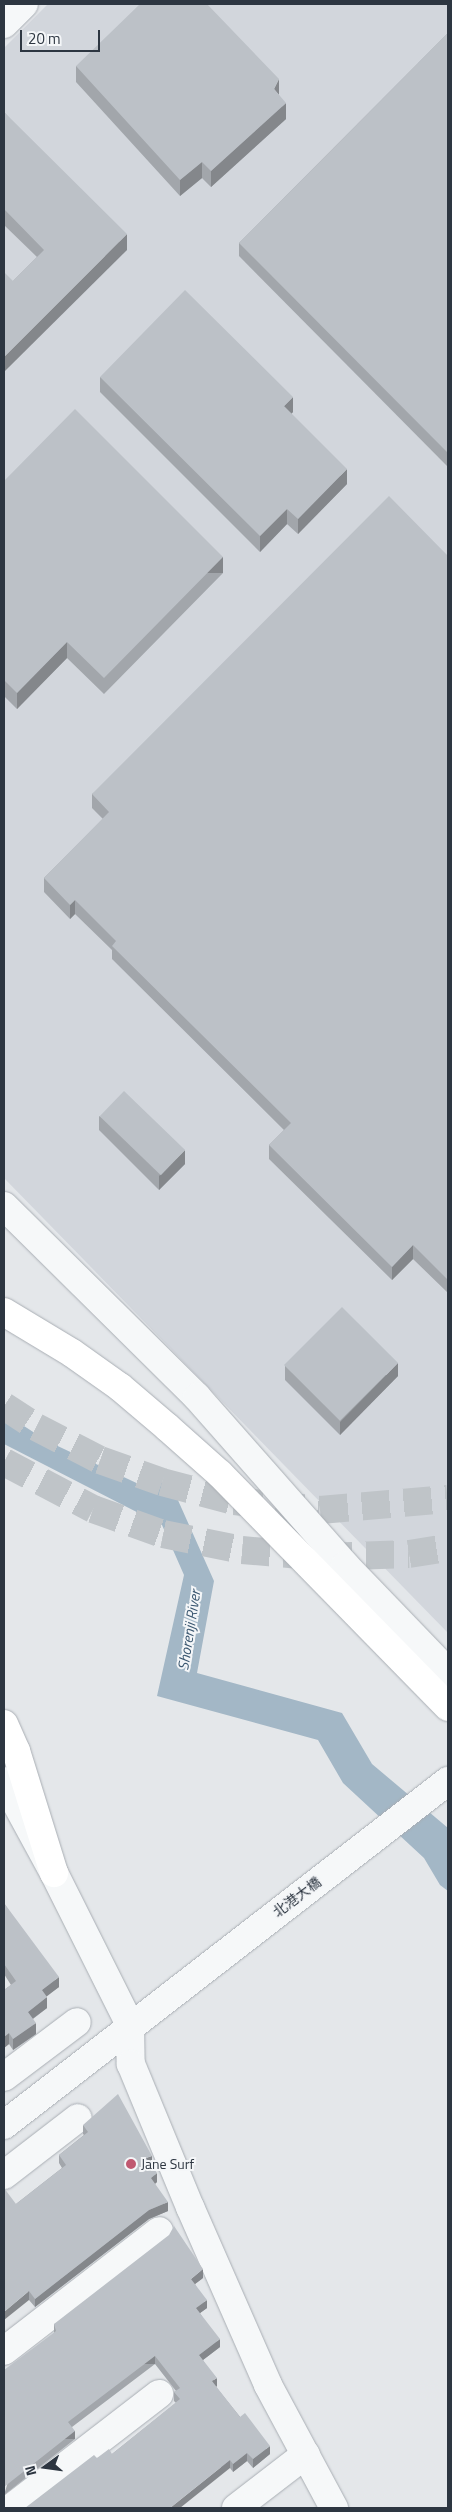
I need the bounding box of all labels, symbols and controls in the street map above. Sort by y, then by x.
scale bar [22,20,102,52]
text: 20 m [28,27,61,50]
water label: Shorenji River [174,1589,204,1671]
street label: 北港大橋 [270,1873,324,1921]
place label: Jane Surf [141,2156,194,2172]
marker: Jane Surf [125,2158,137,2170]
north arrow [20,2442,70,2492]
text: N [19,2464,41,2478]

